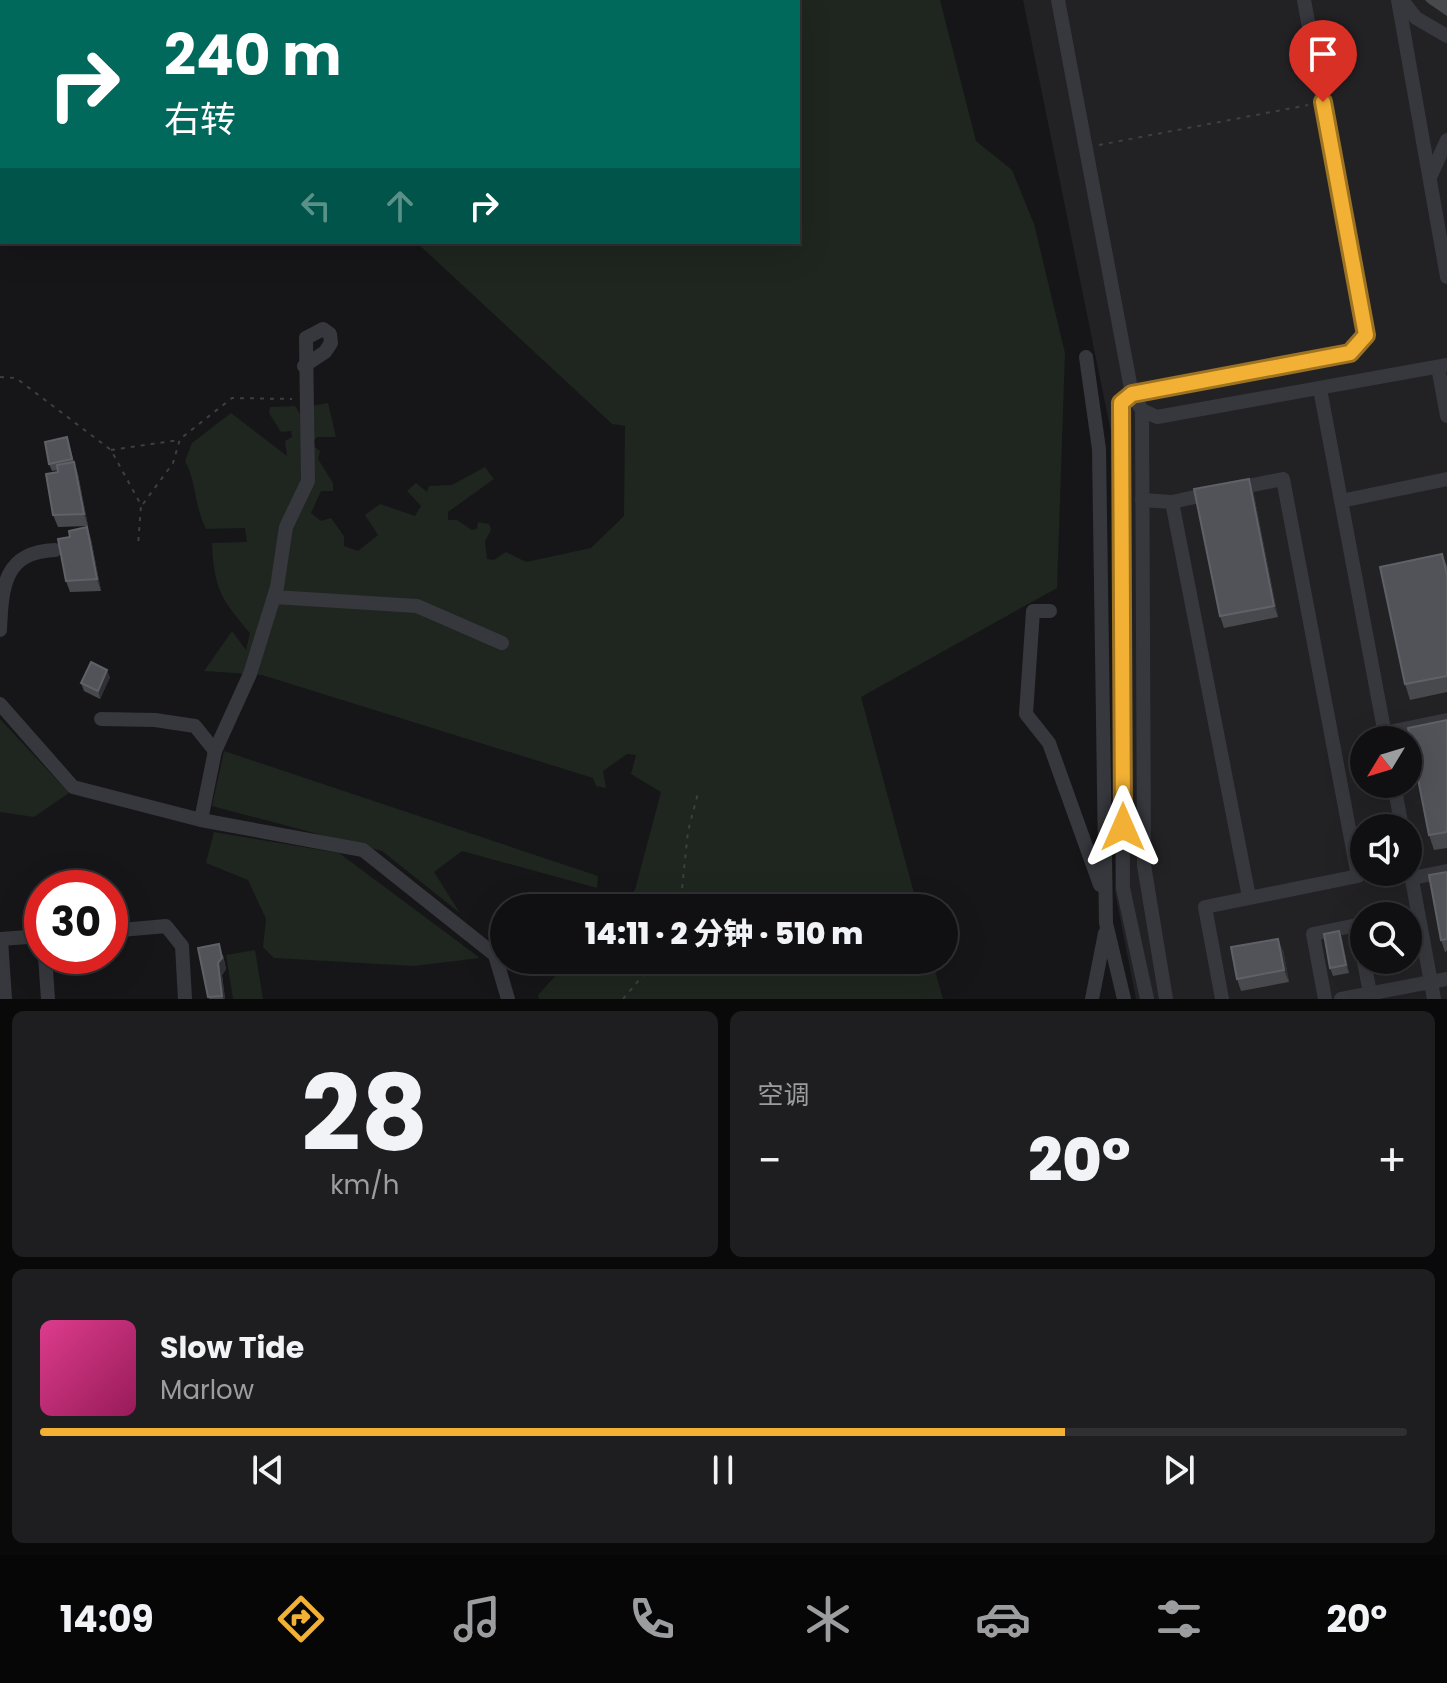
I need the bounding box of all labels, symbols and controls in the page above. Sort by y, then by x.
text: 240 m [164,16,342,95]
pin [1289,20,1357,102]
icon: right [32,32,136,136]
icon: arrive [1301,32,1345,76]
text: 右转 [164,94,236,145]
icon: left [294,184,338,228]
icon: ahead [378,184,422,228]
icon: right [462,184,506,228]
north arrow [1350,726,1422,798]
map controls [1350,726,1422,974]
position arrow [1081,785,1165,869]
button: sound [1350,814,1422,886]
speed limit sign: 30 [24,870,128,974]
button: search [1350,902,1422,974]
text: 14:11 · 2 分钟 · 510 m [585,912,863,955]
text: 28 [301,1041,428,1186]
text: 空调 [758,1077,810,1113]
text: 20° [1028,1118,1131,1202]
text: − [758,1130,782,1191]
text: + [1377,1130,1407,1191]
text: km/h [330,1167,399,1203]
text: Slow Tide [160,1326,304,1369]
text: Marlow [160,1372,254,1408]
icon: previous [246,1448,290,1492]
icon: pause [701,1448,745,1492]
icon: next [1157,1448,1201,1492]
icon: directions [273,1591,329,1647]
icon: music [449,1591,505,1647]
icon: phone [624,1591,680,1647]
icon: climate [800,1591,856,1647]
icon: car [975,1591,1031,1647]
icon: filters [1151,1591,1207,1647]
text: 14:09 [60,1594,154,1645]
text: 20° [1326,1594,1387,1645]

